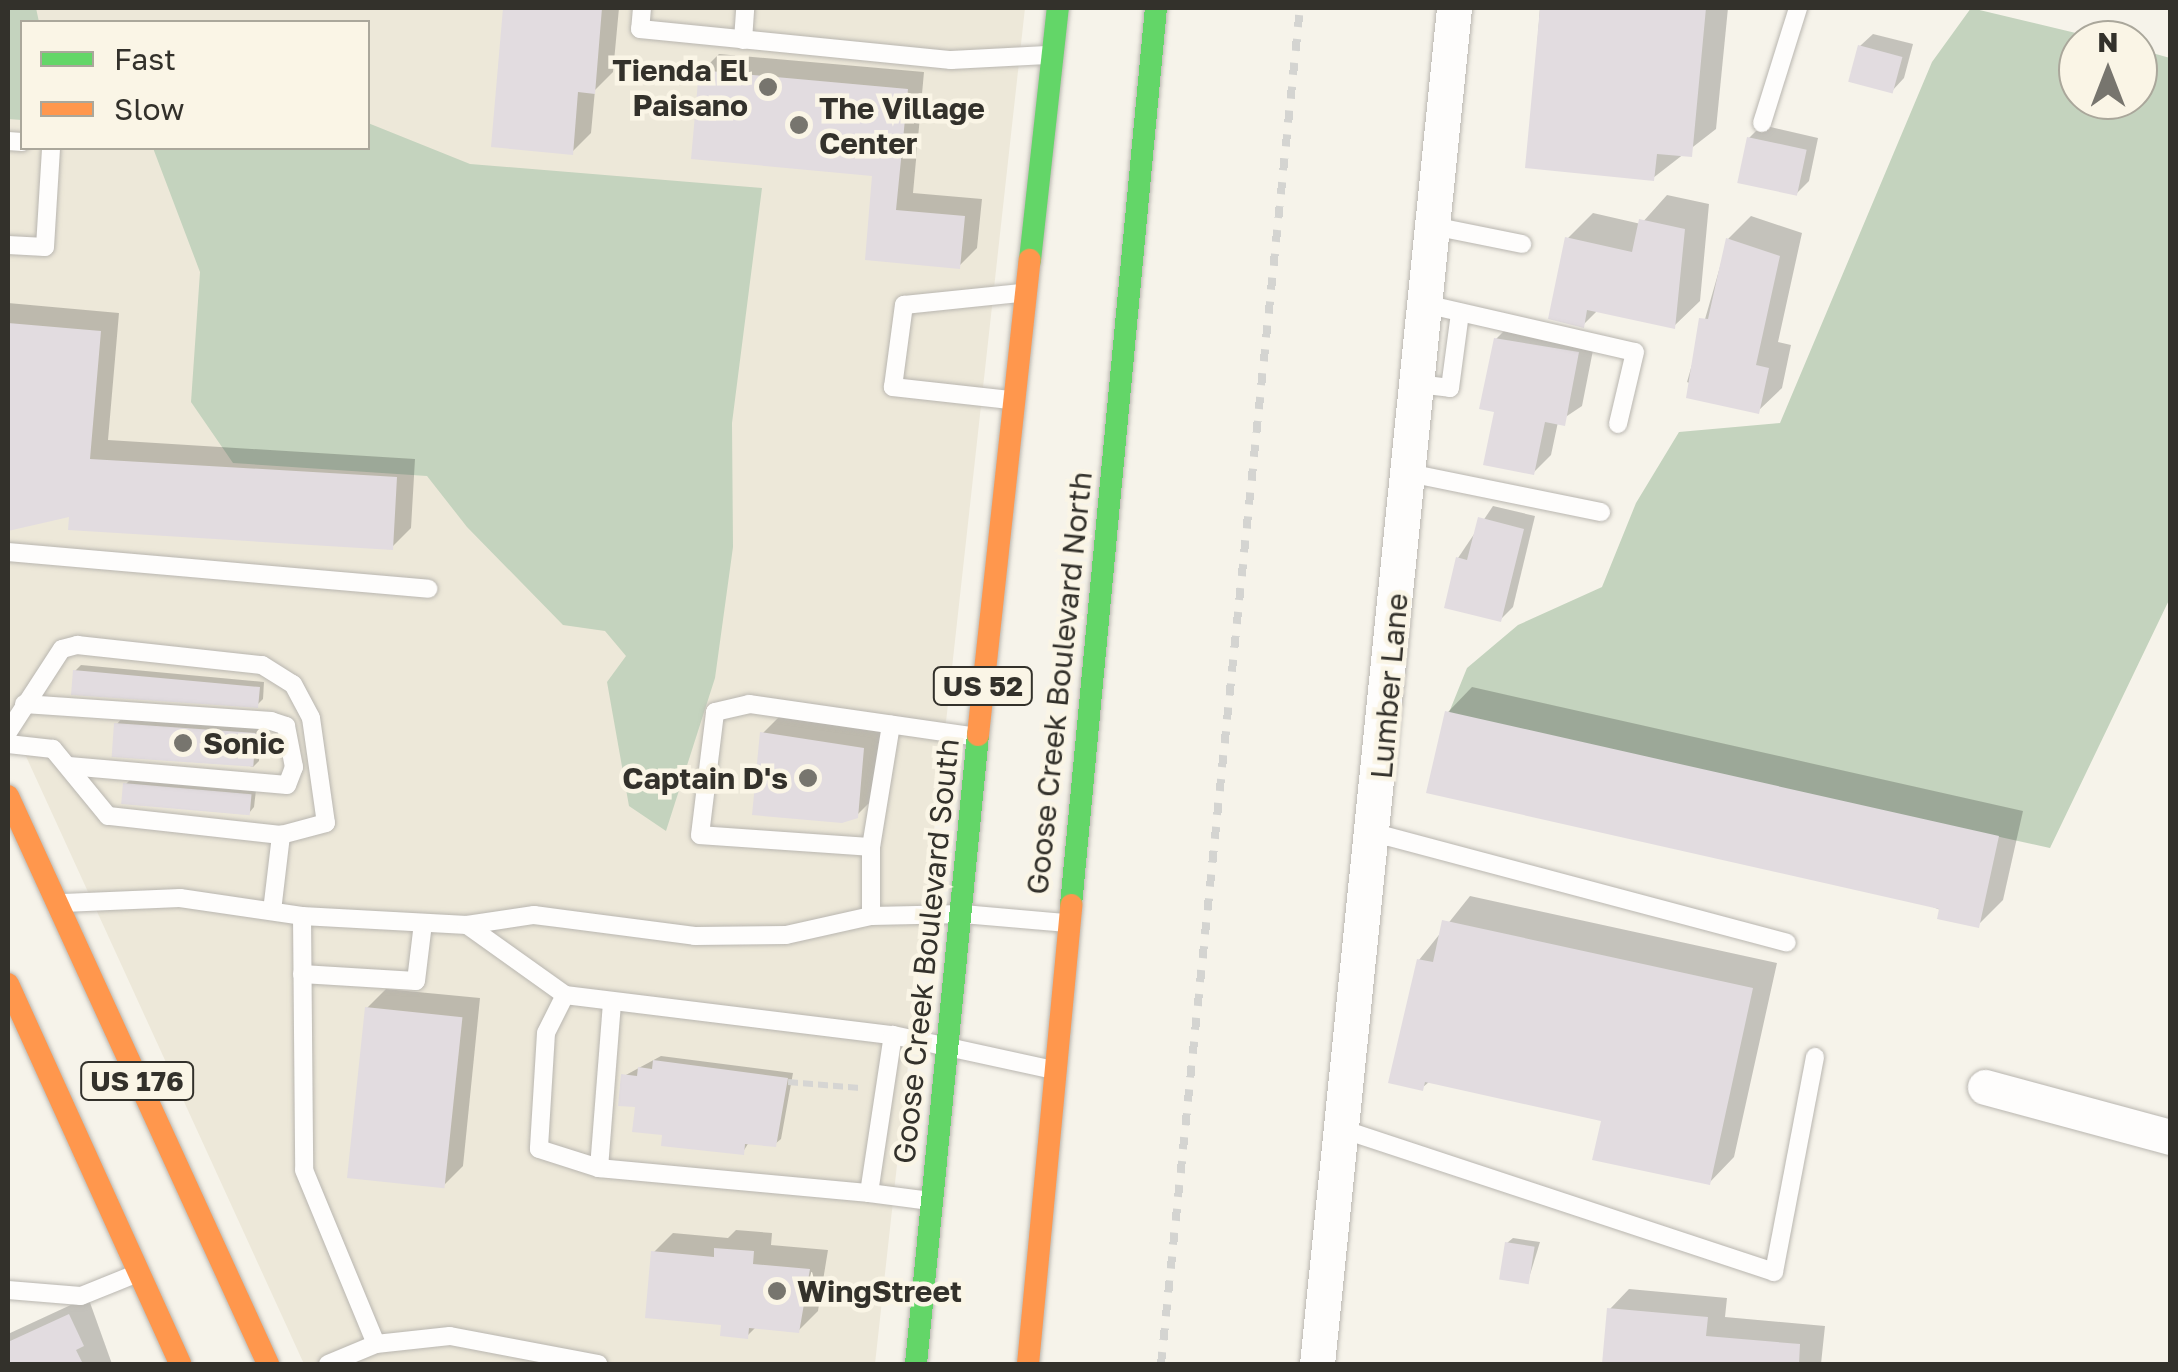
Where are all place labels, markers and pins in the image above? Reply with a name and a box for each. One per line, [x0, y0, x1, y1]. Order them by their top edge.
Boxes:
place label: Tienda El Paisano [612, 52, 748, 122]
marker: Tienda El Paisano [757, 76, 779, 98]
place label: The Village Center [819, 90, 985, 160]
marker: The Village Center [788, 114, 810, 136]
place label: Sonic [203, 725, 285, 761]
marker: Sonic [172, 732, 194, 754]
place label: Captain D's [622, 760, 788, 796]
marker: Captain D's [797, 767, 819, 789]
place label: WingStreet [797, 1273, 962, 1309]
marker: WingStreet [766, 1280, 788, 1302]

